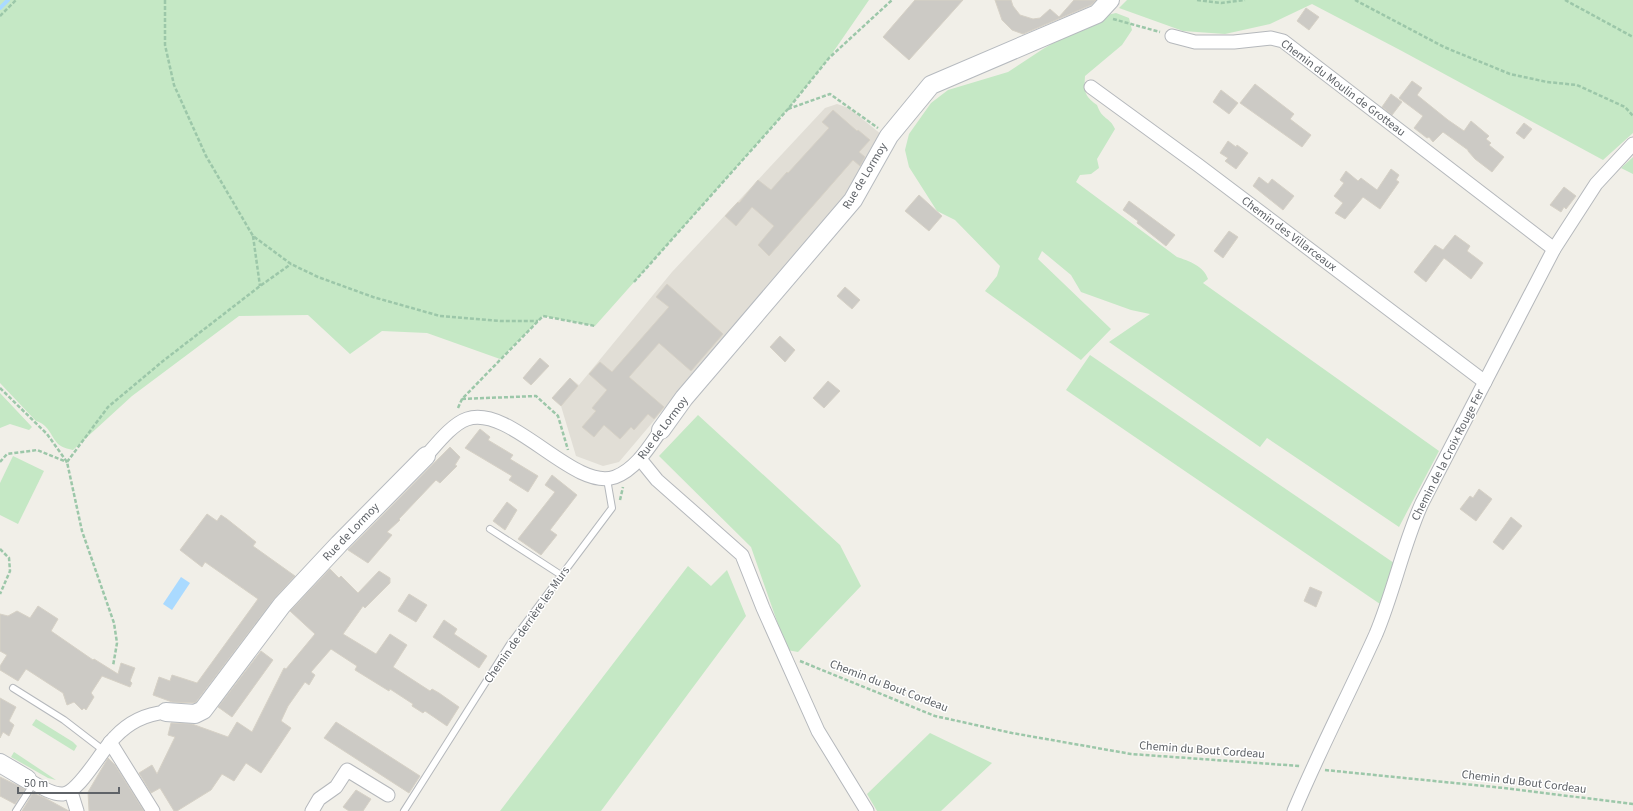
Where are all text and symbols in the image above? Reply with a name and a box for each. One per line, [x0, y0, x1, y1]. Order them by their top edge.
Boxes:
street label: Chemin du Moulin de Grotteau [1277, 35, 1409, 141]
street label: Rue de Lormoy [838, 139, 892, 213]
street label: Chemin des Villarceaux [1238, 192, 1341, 276]
street label: Chemin de la Croix Rouge Fer [1407, 386, 1489, 524]
street label: Rue de Lormoy [634, 393, 693, 463]
street label: Rue de Lormoy [319, 499, 383, 565]
street label: Chemin de derrière les Murs [480, 563, 574, 687]
street label: Chemin du Bout Cordeau [827, 656, 951, 716]
street label: Chemin du Bout Cordeau [1139, 737, 1265, 763]
street label: Chemin du Bout Cordeau [1461, 766, 1587, 798]
scale bar [18, 769, 119, 795]
text: 50 m [24, 775, 48, 792]

